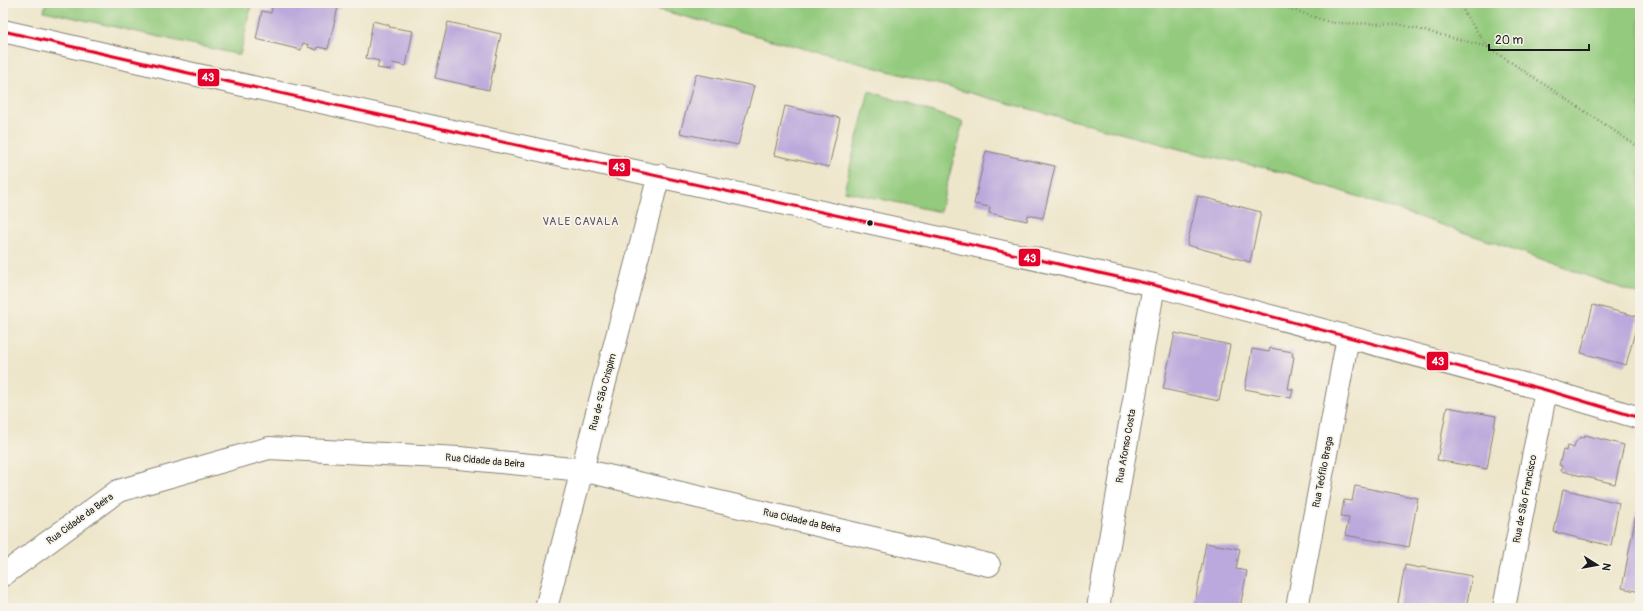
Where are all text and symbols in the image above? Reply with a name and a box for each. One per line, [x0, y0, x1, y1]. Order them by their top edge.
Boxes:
scale bar [1489, 26, 1589, 52]
text: 20 m [1495, 33, 1524, 48]
line badge: 43 [197, 68, 220, 87]
text: 43 [201, 71, 214, 84]
line badge: 43 [608, 158, 631, 177]
text: 43 [612, 161, 625, 174]
district label: VALE CAVALA [543, 215, 619, 228]
unlabelled marker [865, 218, 875, 228]
line badge: 43 [1018, 248, 1041, 267]
text: 43 [1023, 252, 1036, 265]
line badge: 43 [1426, 351, 1449, 371]
street label: Rua de São Crispim [587, 352, 619, 432]
text: 43 [1431, 355, 1444, 368]
street label: Rua Afonso Costa [1114, 408, 1138, 484]
street label: Rua Teófilo Braga [1310, 435, 1336, 509]
street label: Rua Cidade da Beira [445, 452, 525, 470]
street label: Rua de São Francisco [1511, 453, 1540, 544]
street label: Rua Cidade da Beira [44, 491, 116, 547]
street label: Rua Cidade da Beira [762, 506, 842, 536]
north arrow [1577, 545, 1617, 585]
text: N [1599, 562, 1613, 572]

